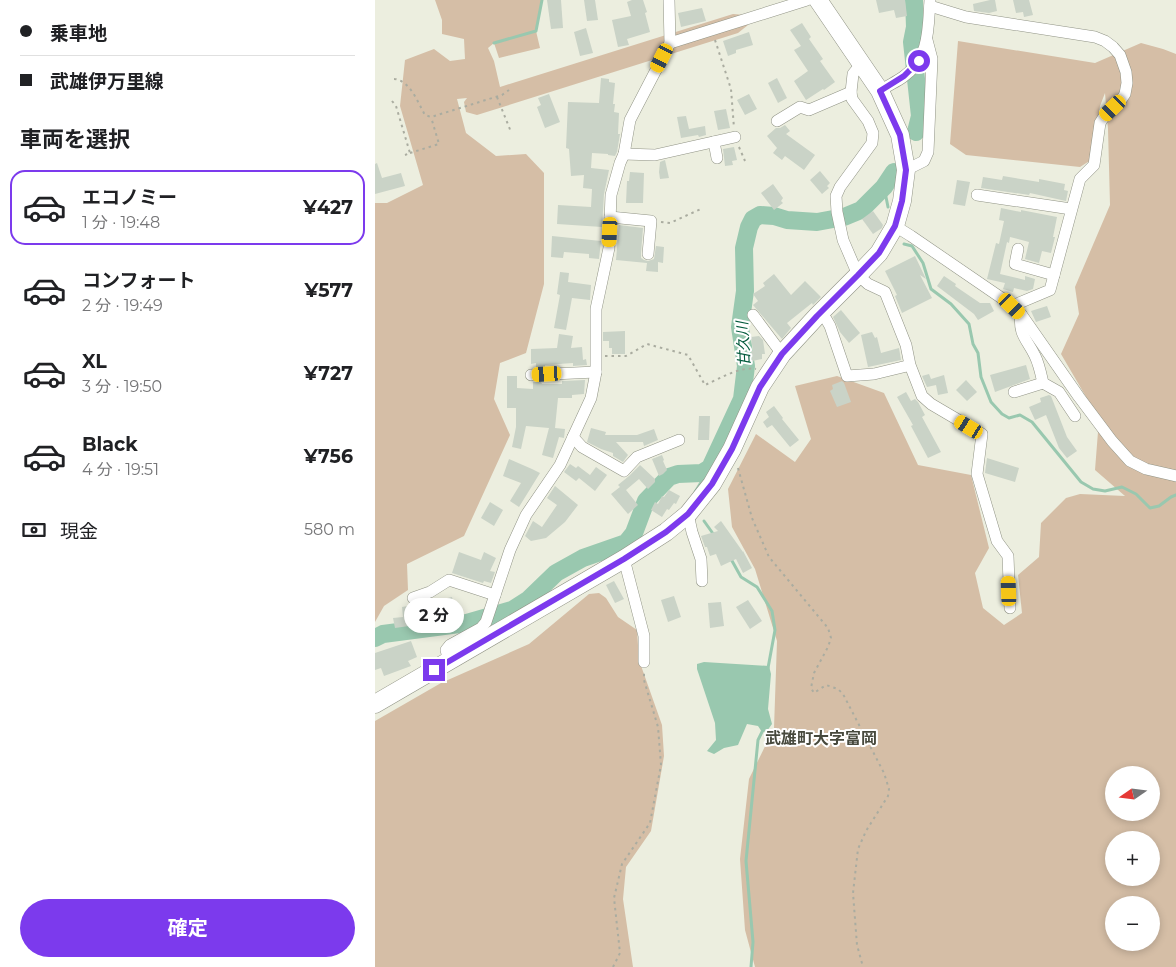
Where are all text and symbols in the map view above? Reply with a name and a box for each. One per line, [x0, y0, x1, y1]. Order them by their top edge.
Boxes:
text: 乗車地 [50, 22, 107, 45]
car [648, 41, 675, 75]
route start [908, 50, 930, 72]
text: 武雄伊万里線 [50, 70, 164, 93]
car [1097, 92, 1129, 124]
text: 車両を選択 [20, 126, 130, 153]
icon: car [22, 185, 67, 230]
text: エコノミー [82, 186, 177, 209]
text: ¥427 [303, 196, 353, 219]
text: 1 分 · 19:48 [82, 213, 160, 232]
car [601, 217, 618, 247]
icon: car [22, 268, 67, 313]
text: コンフォート [82, 269, 195, 292]
text: ¥577 [304, 279, 353, 302]
car [995, 290, 1028, 322]
text: 2 分 · 19:49 [82, 296, 163, 315]
water label: 甘久川 [732, 319, 754, 367]
text: XL [82, 350, 107, 373]
icon: car [22, 351, 67, 396]
text: ¥727 [304, 362, 353, 385]
car [531, 366, 562, 382]
text: 3 分 · 19:50 [82, 377, 162, 396]
car [952, 413, 985, 441]
text: Black [82, 433, 138, 456]
icon: car [22, 434, 67, 479]
text: ¥756 [304, 445, 353, 468]
text: 4 分 · 19:51 [82, 460, 159, 479]
icon: cash [20, 516, 48, 544]
text: 現金 [60, 520, 98, 543]
text: 580 m [304, 520, 355, 539]
car [1000, 576, 1017, 606]
callout: 2 分 [404, 598, 464, 632]
text: 2 分 [419, 606, 449, 625]
route end [423, 659, 445, 681]
district label: 武雄町大字富岡 [765, 729, 877, 748]
north arrow [1105, 766, 1160, 821]
map controls [1105, 766, 1160, 951]
button: + [1105, 831, 1160, 886]
button: − [1105, 896, 1160, 951]
button: 確定 [20, 899, 355, 957]

